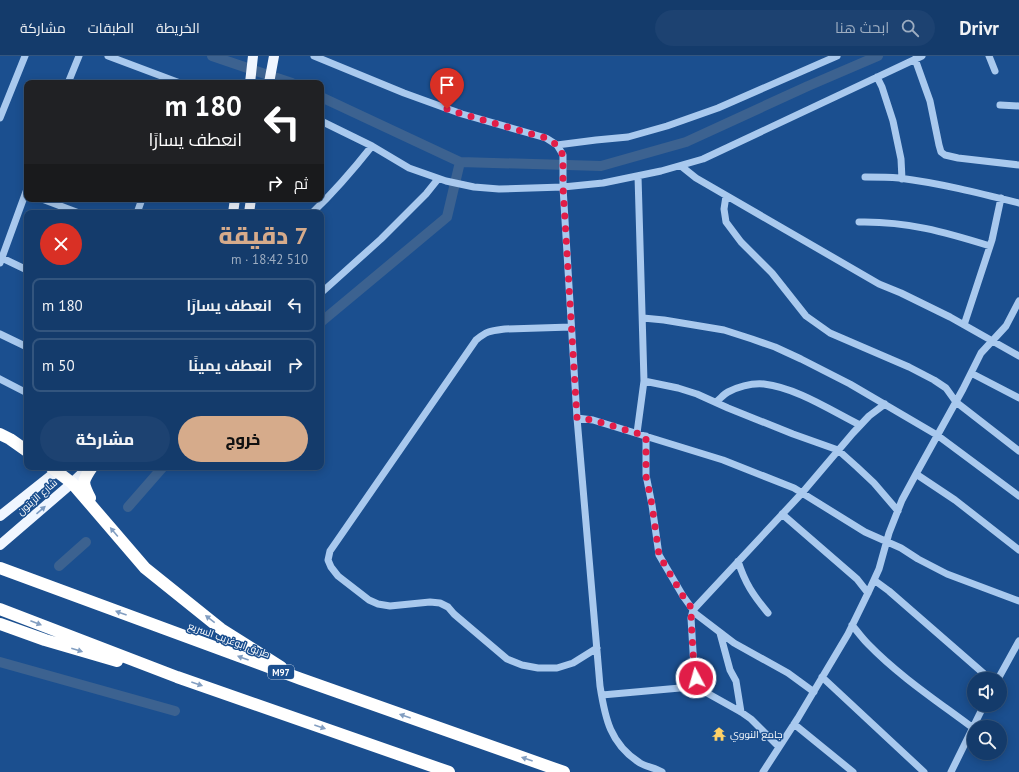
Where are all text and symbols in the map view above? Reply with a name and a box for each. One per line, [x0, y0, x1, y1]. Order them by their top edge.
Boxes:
search box [655, 10, 935, 46]
text: Drivr [959, 16, 999, 40]
icon: search [899, 17, 921, 39]
text: ابحث هنا [835, 18, 889, 37]
text: مشاركة [20, 19, 66, 37]
text: الطبقات [88, 19, 134, 37]
text: الخريطة [156, 19, 200, 37]
pin [430, 68, 464, 109]
icon: arrive [436, 74, 458, 96]
text: 180 m [165, 87, 242, 124]
icon: left [256, 96, 308, 148]
text: انعطف يسارًا [148, 128, 242, 151]
icon: right [264, 172, 286, 194]
text: ثم [294, 174, 308, 193]
text: 7 دقيقة [219, 220, 308, 251]
button: close [40, 223, 82, 265]
text: 510 m · 18:42 [231, 251, 308, 268]
icon: left [284, 294, 306, 316]
text: 180 m [42, 296, 83, 315]
text: انعطف يسارًا [186, 296, 272, 315]
icon: right [284, 354, 306, 376]
text: 50 m [42, 356, 75, 375]
text: انعطف يمينًا [188, 356, 272, 375]
button: مشاركة [40, 416, 170, 462]
button: خروج [178, 416, 308, 462]
street label: شارع الزيتون [14, 476, 60, 518]
one-way arrow [35, 506, 46, 515]
one-way arrow [110, 527, 119, 537]
one-way arrow [114, 609, 126, 615]
one-way arrow [204, 615, 215, 624]
street label: طريق ابوغريب السريع [186, 619, 272, 661]
one-way arrow [31, 620, 43, 626]
one-way arrow [71, 647, 83, 653]
one-way arrow [236, 654, 248, 660]
position arrow [675, 657, 717, 699]
road number: M97 [268, 665, 294, 679]
map controls [967, 672, 1007, 760]
button: sound [967, 672, 1007, 712]
one-way arrow [191, 681, 203, 687]
one-way arrow [398, 713, 410, 719]
button: search [967, 720, 1007, 760]
one-way arrow [314, 724, 326, 730]
temple icon: جامع النووي [711, 726, 727, 742]
place label: جامع النووي [730, 728, 782, 742]
one-way arrow [521, 756, 533, 762]

